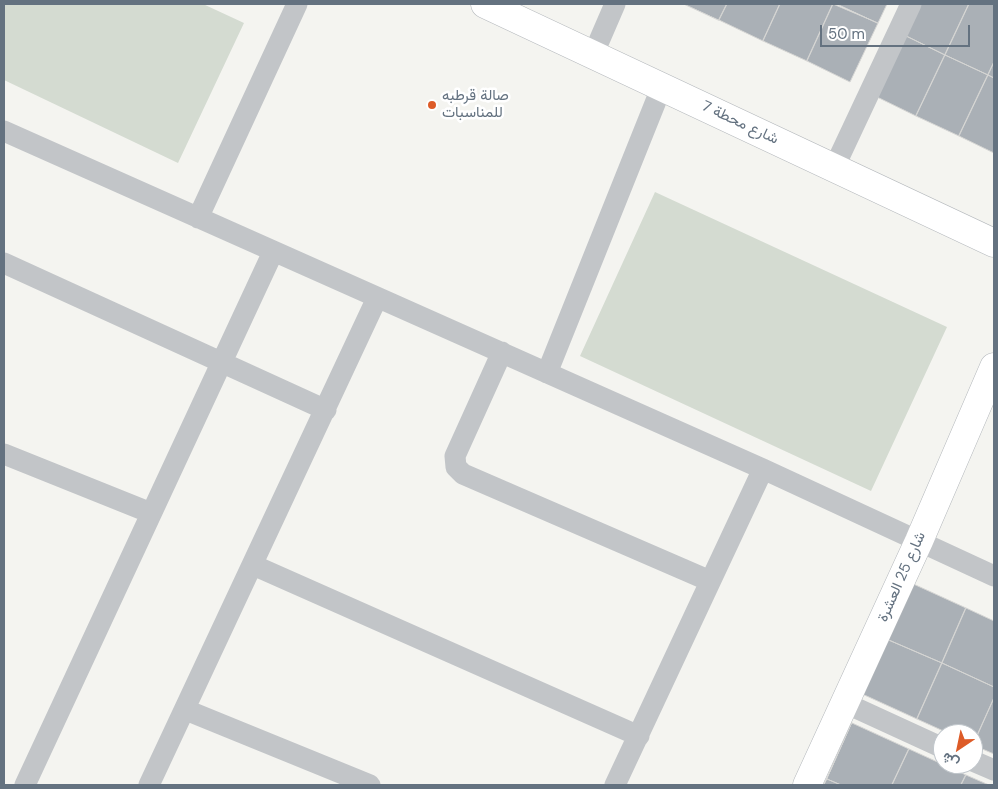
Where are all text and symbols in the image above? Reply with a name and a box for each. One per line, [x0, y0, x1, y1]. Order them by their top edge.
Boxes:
scale bar [823, 15, 973, 47]
text: 50 m [828, 24, 865, 44]
place label: صالة قرطبه للمناسبات [442, 87, 509, 122]
street label: شارع محطة 7 [699, 97, 781, 149]
marker: صالة قرطبه للمناسبات [426, 99, 438, 111]
street label: شارع 25 العشرة [874, 529, 930, 625]
north arrow [933, 724, 983, 774]
text: ش [938, 748, 962, 773]

